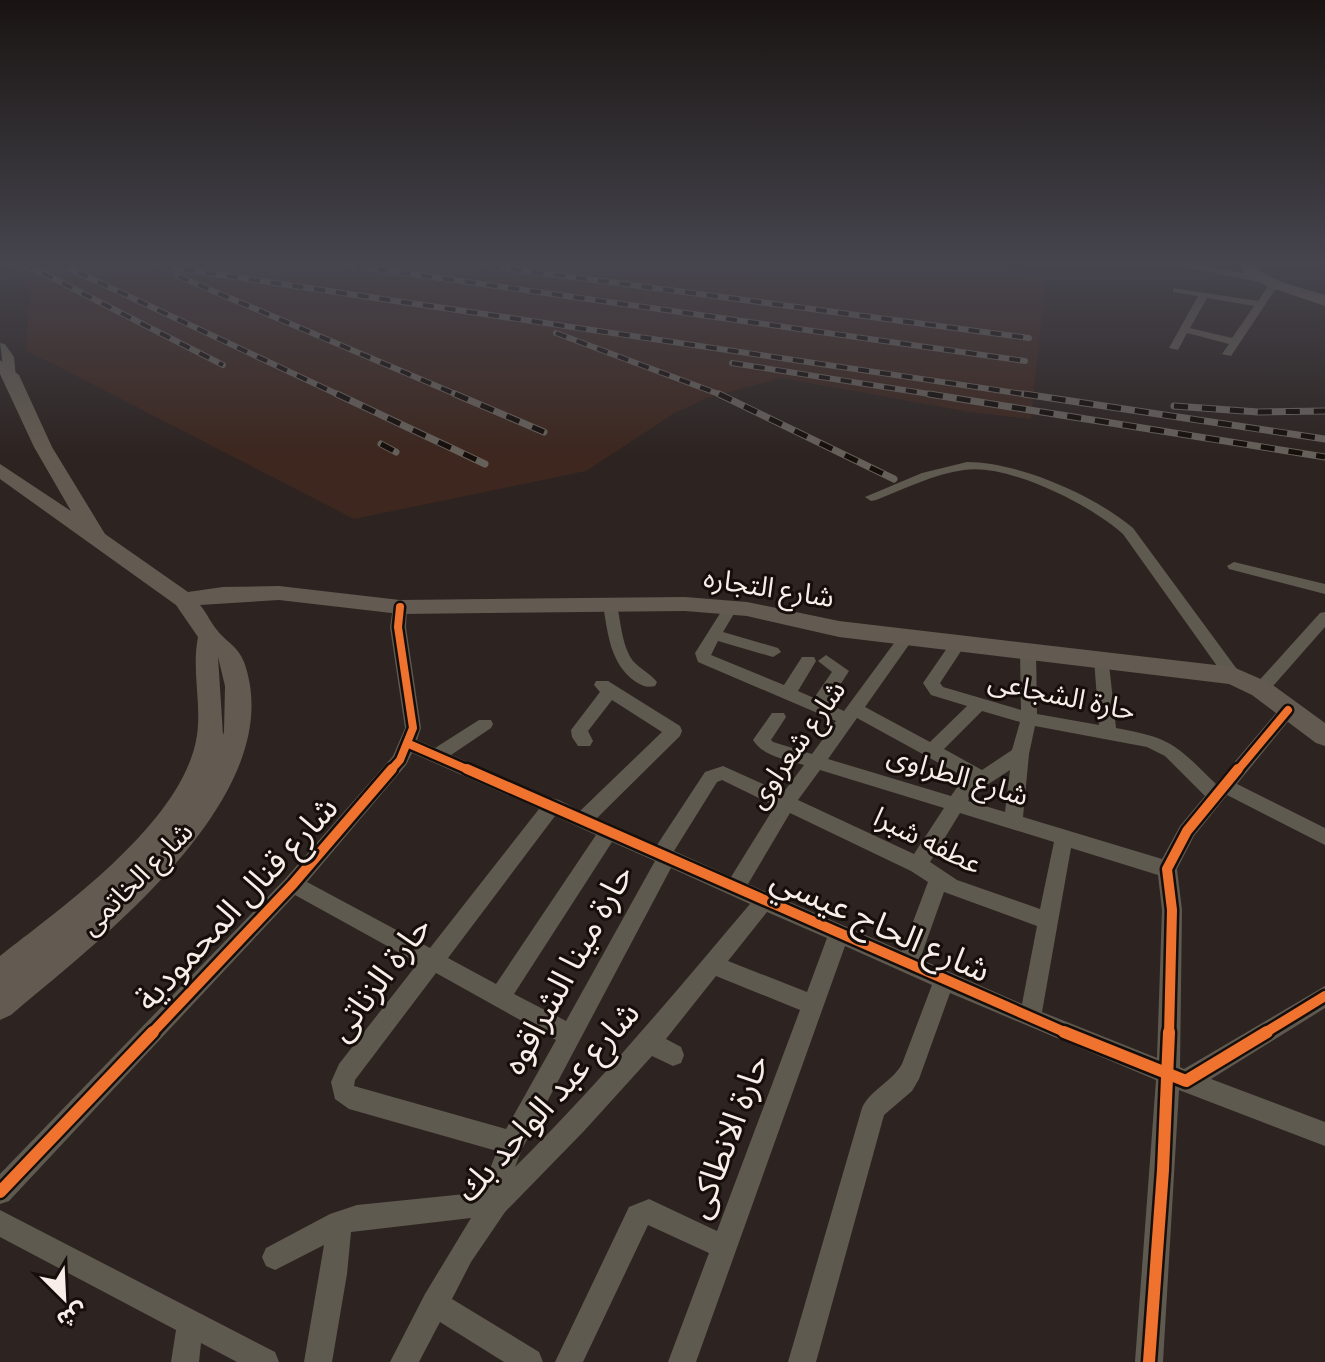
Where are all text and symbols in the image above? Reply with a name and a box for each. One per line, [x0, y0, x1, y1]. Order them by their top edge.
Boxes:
street label: شارع التجاره [701, 559, 837, 618]
street label: حارة الشجاعى [985, 662, 1139, 727]
street label: شارع شعراوى [739, 673, 856, 817]
street label: شارع الطراوى [882, 737, 1033, 816]
street label: شارع قنال المحمودية [125, 786, 349, 1022]
street label: عطفه شبرا [868, 798, 988, 881]
street label: شارع الخاتمى [72, 814, 202, 944]
street label: حارة مينا الشراقوه [491, 856, 641, 1081]
street label: شارع الحاج عيسي [763, 856, 997, 996]
street label: حارة الزناتى [317, 906, 439, 1048]
street label: شارع عبد الواحد بك [445, 991, 651, 1213]
street label: حارة الانطاكى [676, 1048, 777, 1224]
north arrow [24, 1258, 104, 1338]
text: ش [53, 1298, 92, 1335]

